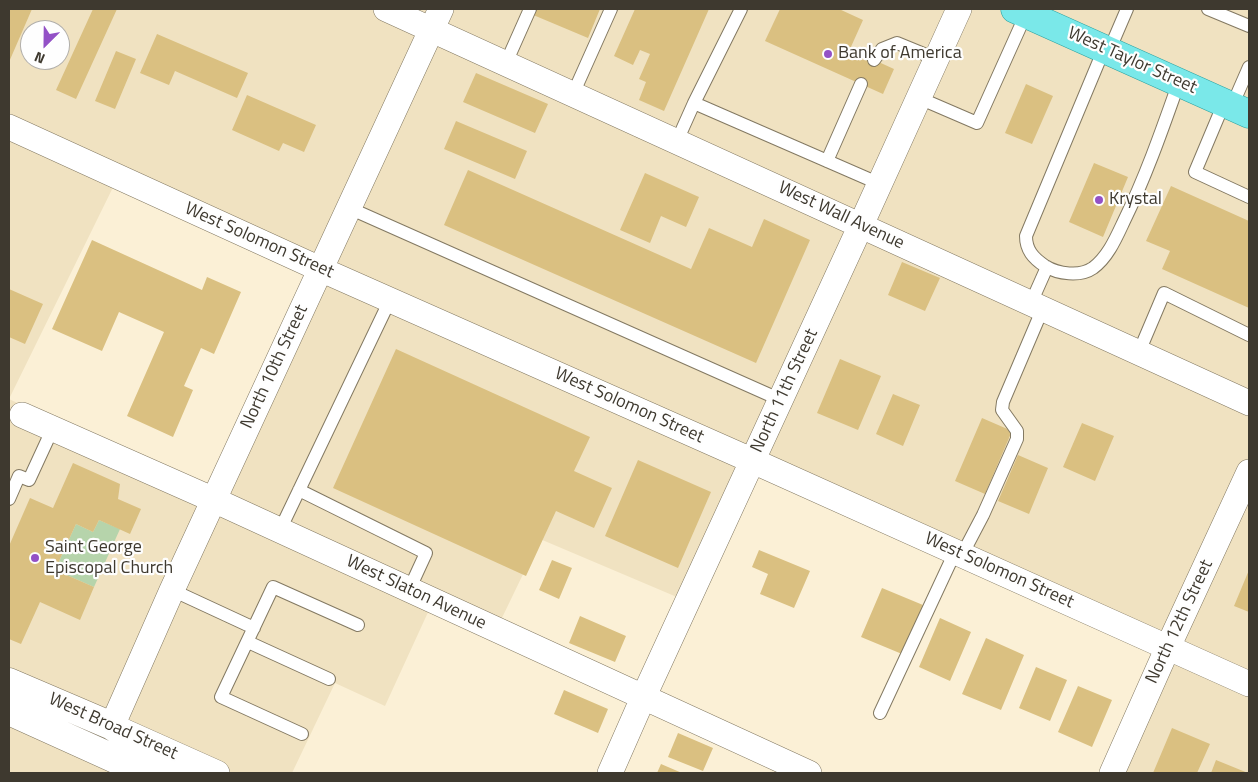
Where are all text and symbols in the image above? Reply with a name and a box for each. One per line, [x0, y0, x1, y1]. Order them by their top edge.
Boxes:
north arrow [20, 20, 70, 70]
street label: West Taylor Street [1064, 23, 1200, 99]
place label: Bank of America [838, 43, 962, 65]
text: N [31, 47, 48, 70]
marker: Bank of America [822, 48, 834, 60]
street label: West Wall Avenue [775, 177, 907, 255]
place label: Krystal [1109, 189, 1162, 211]
marker: Krystal [1093, 194, 1105, 206]
street label: West Solomon Street [181, 198, 337, 284]
street label: North 10th Street [237, 302, 313, 432]
street label: North 11th Street [747, 326, 823, 456]
street label: West Solomon Street [551, 363, 707, 449]
street label: West Solomon Street [921, 528, 1077, 614]
place label: Saint George Episcopal Church [45, 537, 173, 580]
street label: West Slaton Avenue [343, 551, 489, 635]
marker: Saint George Episcopal Church [29, 552, 41, 564]
street label: North 12th Street [1142, 557, 1218, 687]
street label: West Broad Street [45, 689, 181, 765]

